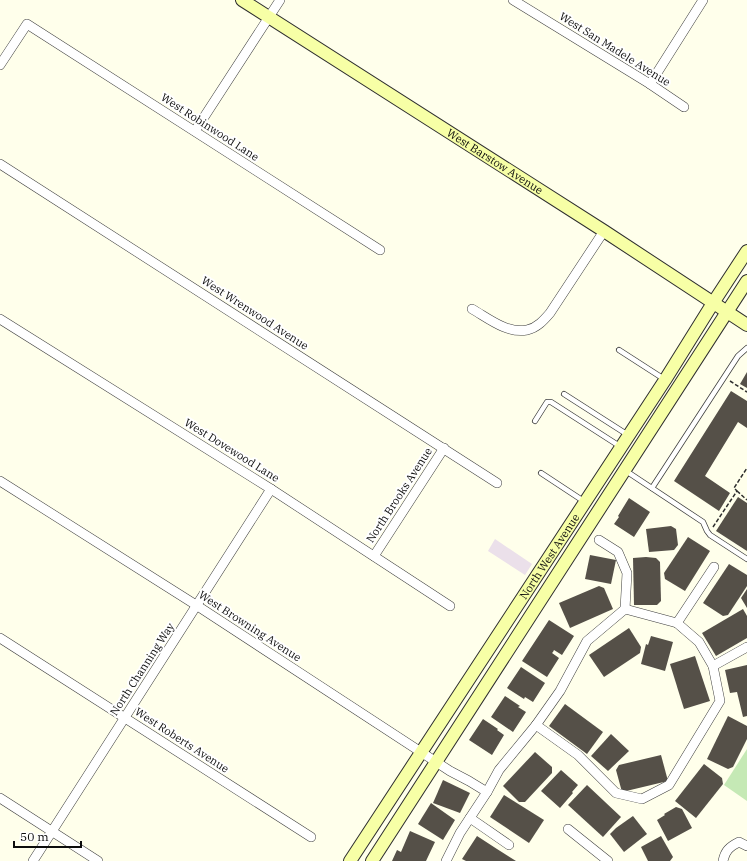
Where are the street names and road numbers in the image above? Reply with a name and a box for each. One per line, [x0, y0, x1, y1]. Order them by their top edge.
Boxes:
street label: West San Madele Avenue [557, 9, 673, 89]
street label: West Robinwood Lane [158, 90, 262, 164]
street label: West Barstow Avenue [444, 126, 546, 197]
street label: West Wrenwood Avenue [199, 273, 311, 353]
street label: West Dovewood Lane [182, 415, 282, 485]
street label: North Brooks Avenue [363, 445, 435, 545]
street label: North West Avenue [516, 511, 583, 602]
street label: West Browning Avenue [196, 588, 304, 664]
street label: North Channing Way [107, 620, 177, 718]
street label: West Roberts Avenue [132, 704, 232, 776]

